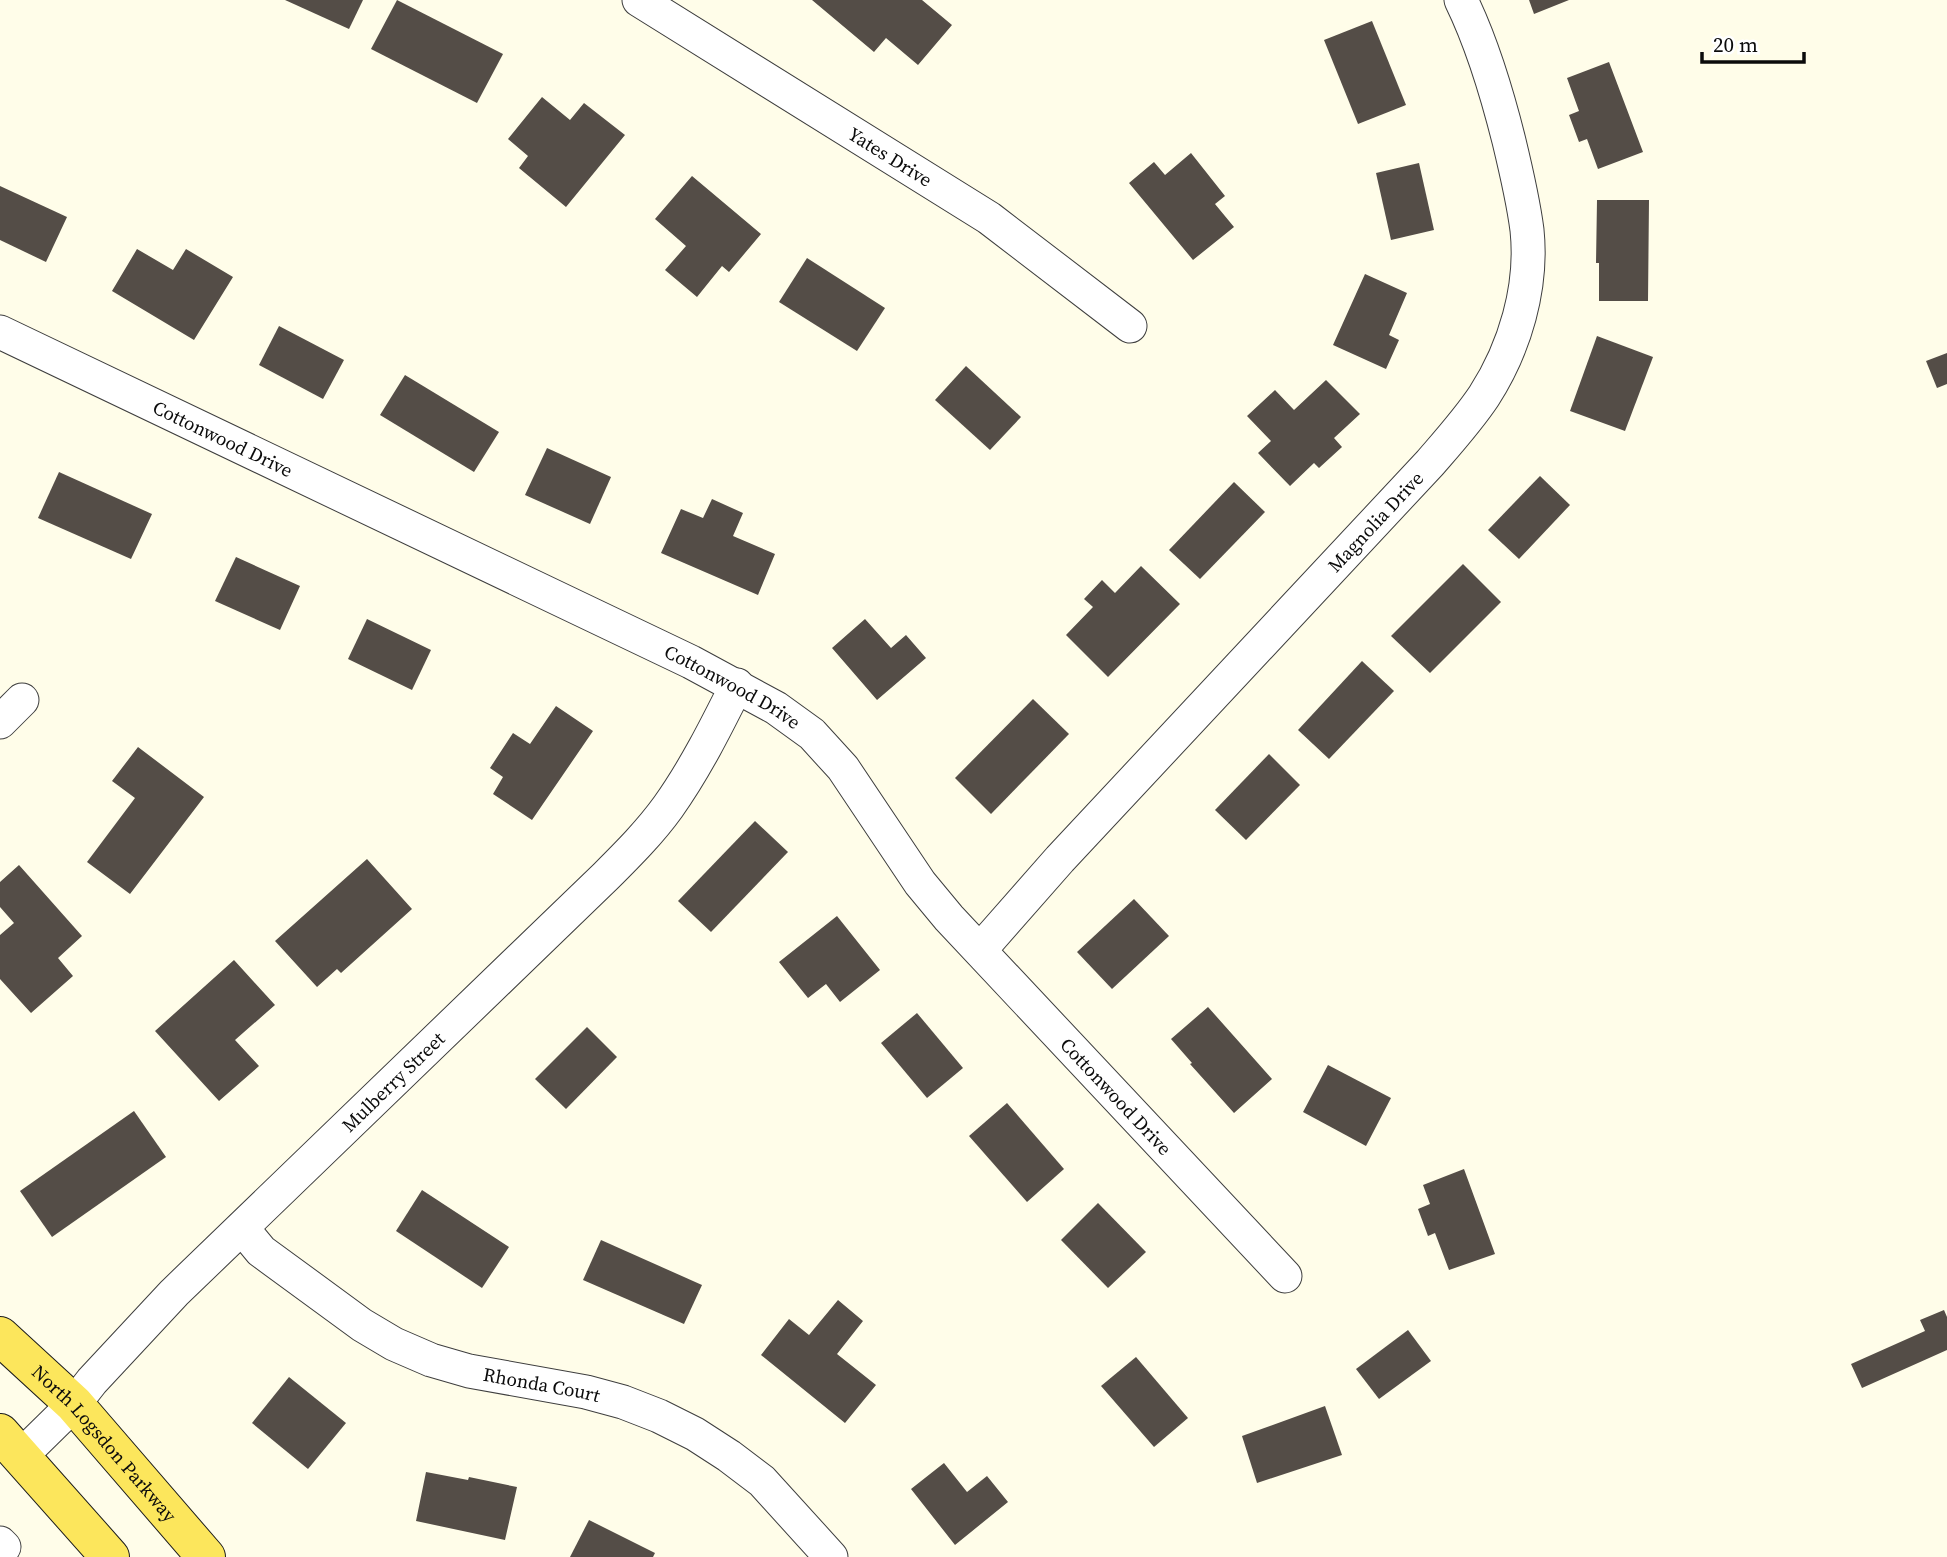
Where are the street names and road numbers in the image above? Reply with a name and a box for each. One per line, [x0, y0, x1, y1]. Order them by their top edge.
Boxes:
street label: Yates Drive [843, 120, 937, 193]
street label: Cottonwood Drive [149, 394, 297, 483]
street label: Magnolia Drive [1322, 465, 1429, 578]
street label: Cottonwood Drive [660, 638, 806, 735]
street label: Mulberry Street [336, 1025, 451, 1138]
street label: Cottonwood Drive [1055, 1032, 1178, 1161]
street label: North Logsdon Parkway [27, 1359, 183, 1527]
street label: Rhonda Court [481, 1361, 604, 1408]

